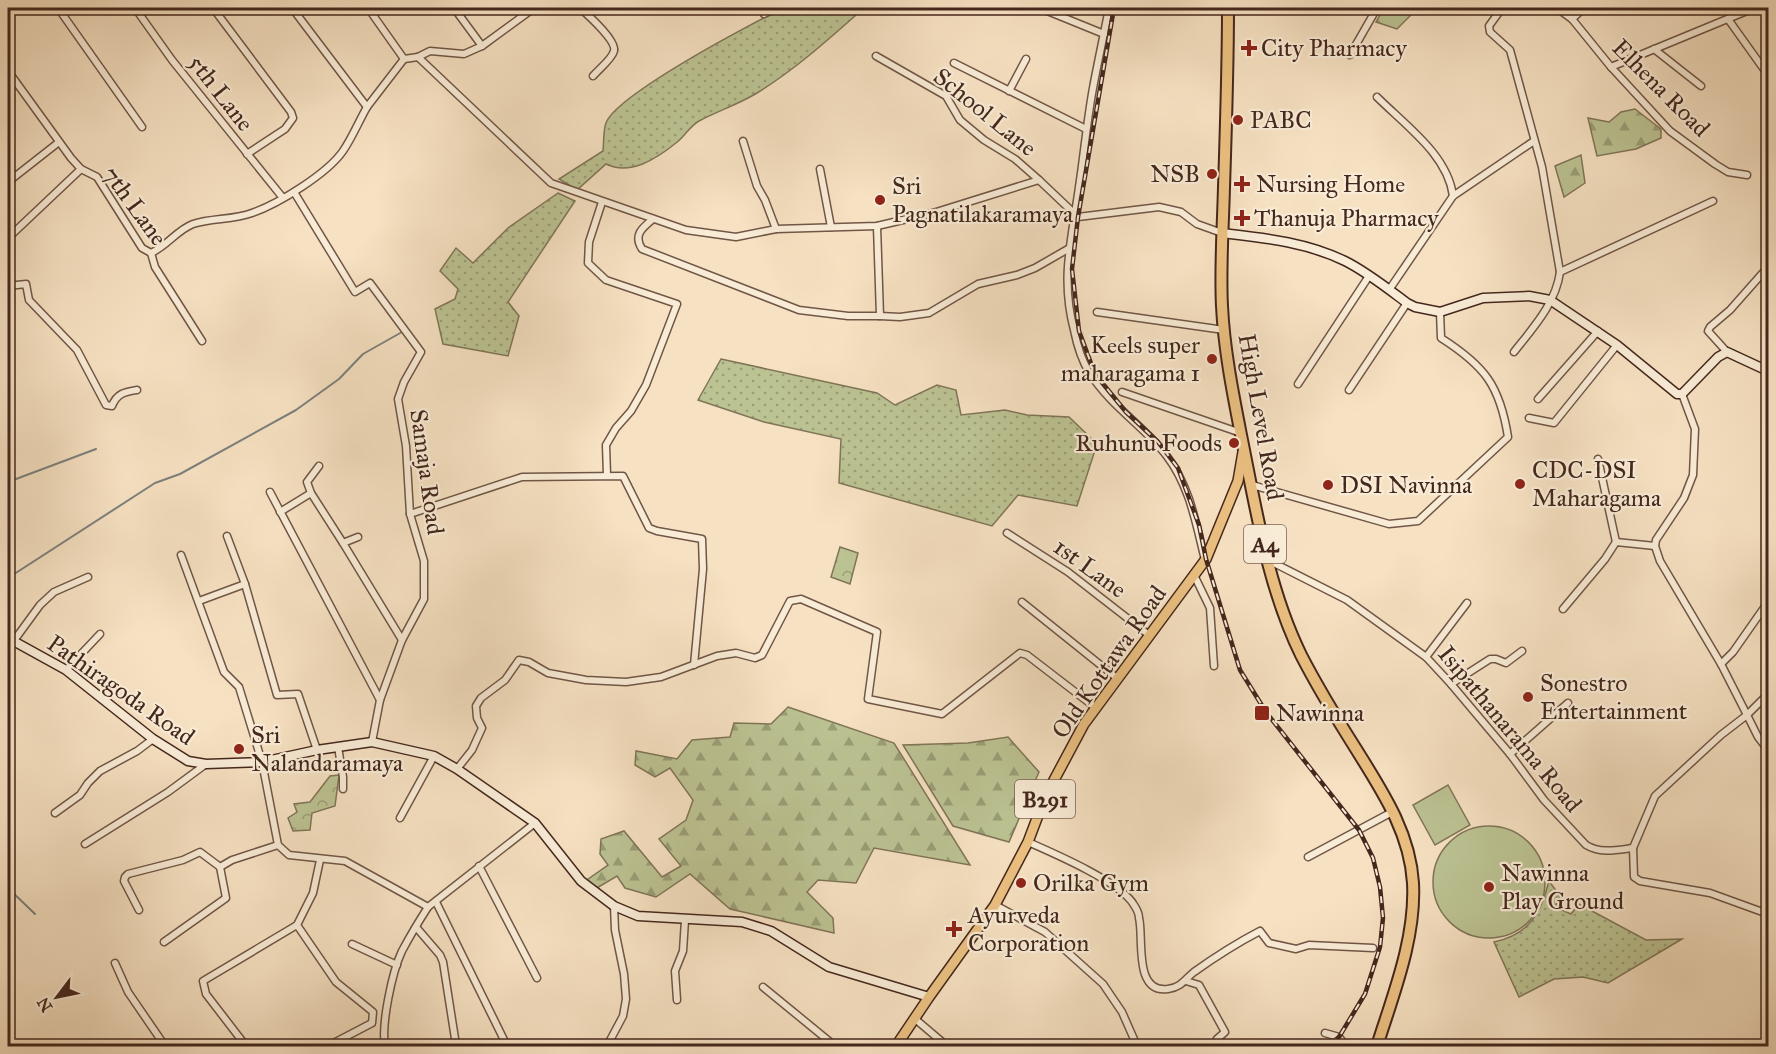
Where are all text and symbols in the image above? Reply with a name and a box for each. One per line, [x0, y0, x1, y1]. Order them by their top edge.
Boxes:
place label: City Pharmacy [1261, 33, 1407, 63]
street label: Elhena Road [1606, 33, 1716, 143]
marker: City Pharmacy [1242, 41, 1256, 55]
street label: 5th Lane [182, 49, 260, 137]
street label: School Lane [927, 61, 1043, 163]
place label: PABC [1250, 105, 1312, 135]
marker: PABC [1231, 113, 1245, 127]
place label: NSB [1150, 159, 1200, 189]
street label: 7th Lane [96, 161, 174, 251]
marker: NSB [1205, 167, 1219, 181]
place label: Nursing Home [1256, 169, 1405, 199]
place label: Sri Pagnatilakaramaya [892, 171, 1074, 229]
marker: Nursing Home [1233, 175, 1251, 193]
marker: Sri Pagnatilakaramaya [873, 193, 887, 207]
place label: Thanuja Pharmacy [1254, 203, 1439, 233]
marker: Thanuja Pharmacy [1235, 211, 1249, 225]
place label: Keels super maharagama 1 [1061, 330, 1200, 388]
street label: High Level Road [1232, 331, 1290, 503]
marker: Keels super maharagama 1 [1205, 352, 1219, 366]
street label: Samaja Road [403, 407, 451, 537]
place label: Ruhunu Foods [1075, 428, 1222, 458]
marker: Ruhunu Foods [1227, 436, 1241, 450]
place label: CDC-DSI Maharagama [1532, 455, 1662, 513]
place label: DSI Navinna [1340, 470, 1473, 500]
marker: CDC-DSI Maharagama [1513, 477, 1527, 491]
marker: DSI Navinna [1321, 478, 1335, 492]
road number: A4 [1244, 525, 1286, 563]
street label: 1st Lane [1048, 532, 1132, 604]
street label: Old Kottawa Road [1045, 580, 1173, 744]
street label: Pathiragoda Road [42, 628, 200, 752]
street label: Isipathanarama Road [1432, 640, 1588, 818]
place label: Sonestro Entertainment [1540, 668, 1688, 726]
marker: Sonestro Entertainment [1521, 690, 1535, 704]
place label: Nawinna [1276, 698, 1365, 728]
marker: Nawinna [1253, 704, 1271, 722]
place label: Sri Nalandaramaya [251, 720, 404, 778]
marker: Sri Nalandaramaya [232, 742, 246, 756]
road number: B291 [1015, 780, 1075, 818]
place label: Nawinna Play Ground [1501, 858, 1624, 916]
place label: Orilka Gym [1033, 868, 1149, 898]
marker: Orilka Gym [1014, 876, 1028, 890]
marker: Nawinna Play Ground [1482, 880, 1496, 894]
place label: Ayurveda Corporation [967, 900, 1089, 958]
marker: Ayurveda Corporation [945, 920, 963, 938]
north arrow [27, 967, 87, 1027]
text: N [33, 994, 56, 1015]

